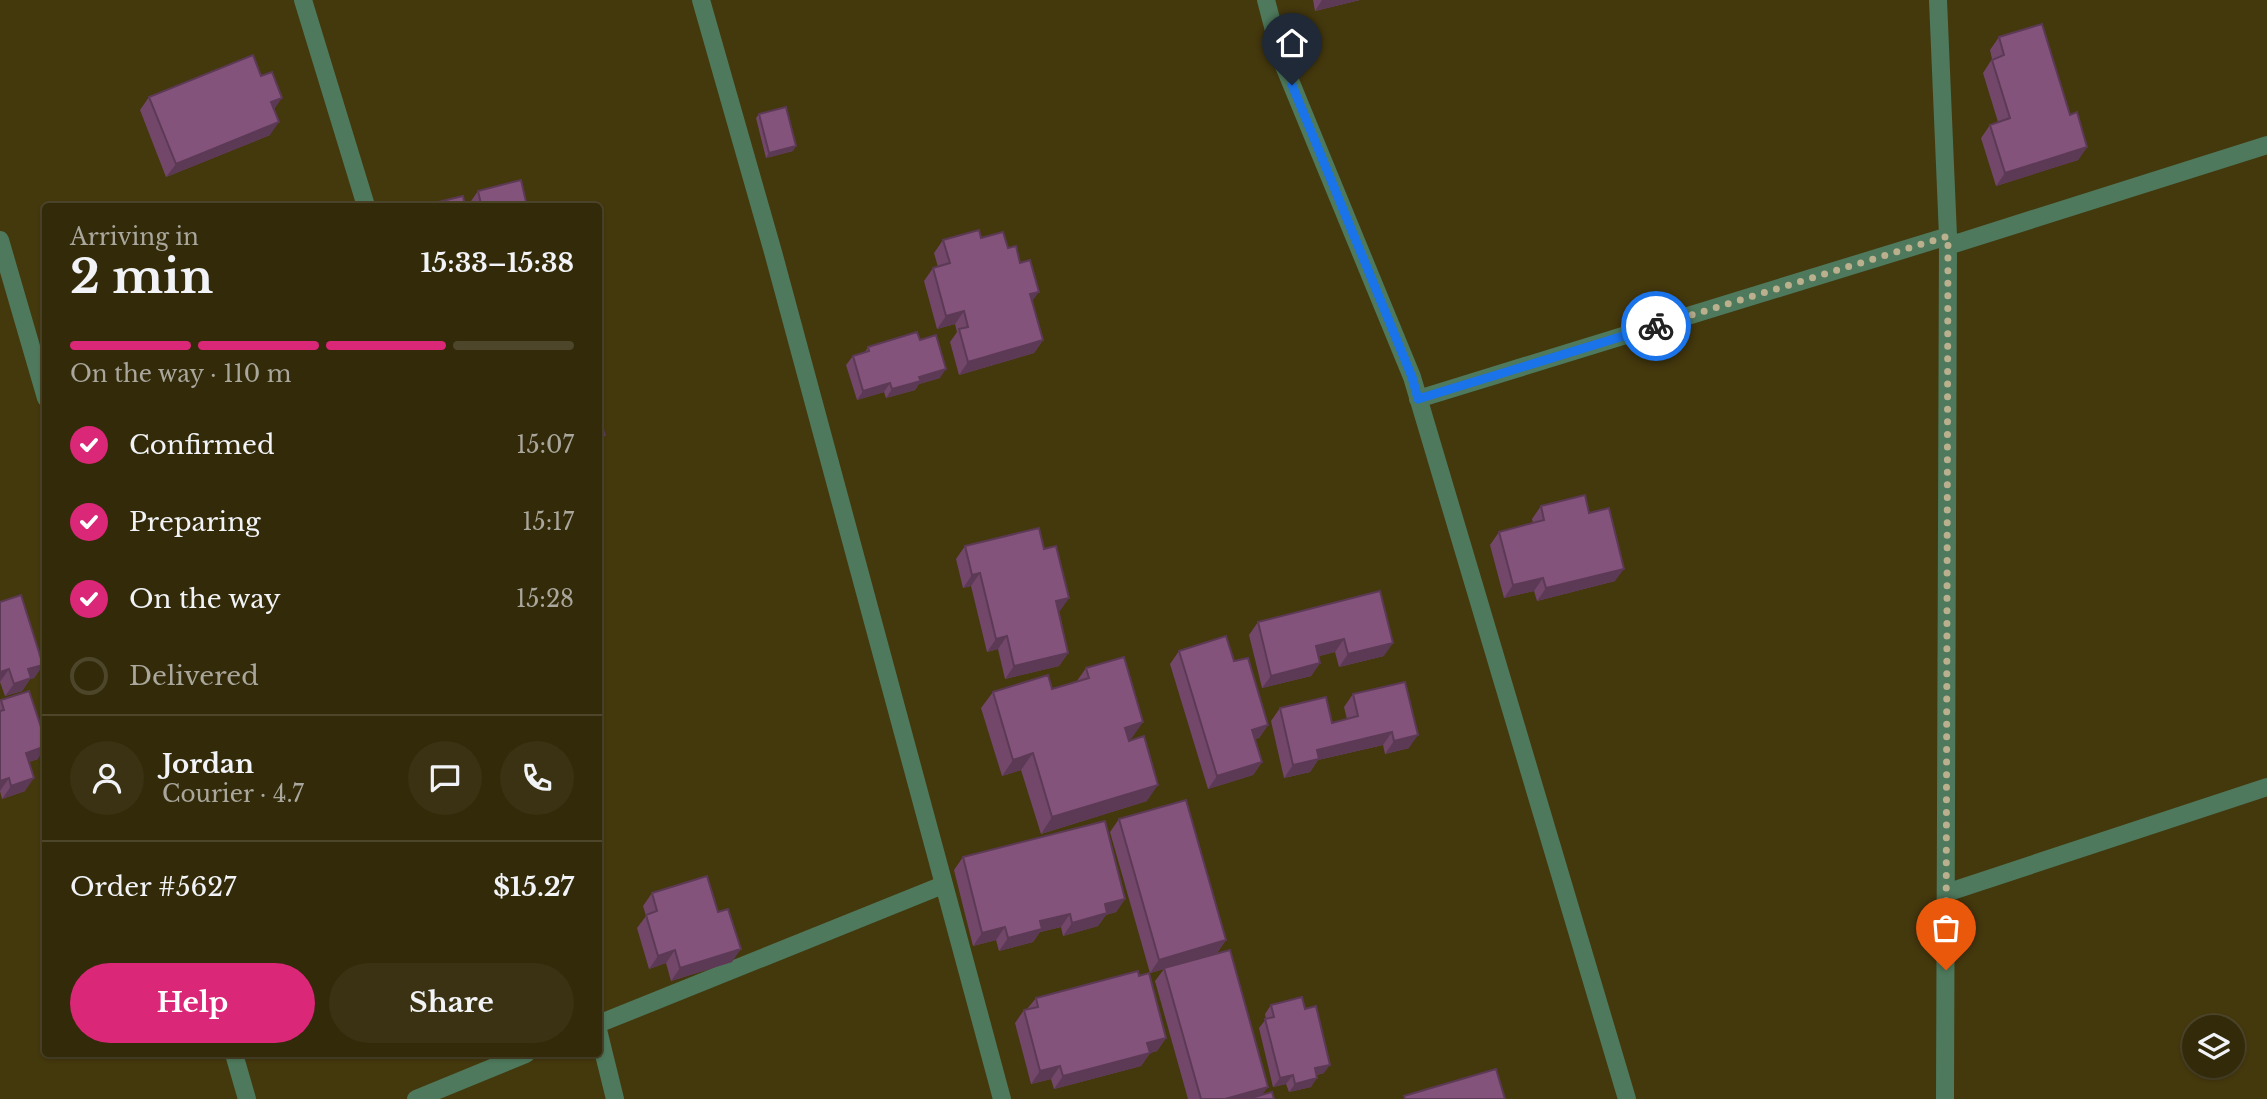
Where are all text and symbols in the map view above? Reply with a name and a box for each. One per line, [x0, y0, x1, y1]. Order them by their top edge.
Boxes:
pin [1262, 13, 1322, 85]
icon: home [1273, 24, 1311, 62]
text: Arriving in [70, 223, 199, 251]
text: 15:33–15:38 [420, 247, 574, 279]
text: 2 min [70, 248, 213, 305]
courier [1621, 291, 1691, 361]
icon: bike [1637, 307, 1675, 345]
text: On the way · 110 m [70, 360, 291, 388]
icon: check [70, 426, 108, 464]
text: Confirmed [129, 429, 274, 461]
text: 15:07 [516, 431, 574, 459]
icon: check [70, 503, 108, 541]
text: Preparing [129, 506, 261, 538]
text: 15:17 [522, 508, 574, 536]
icon: check [70, 580, 108, 618]
text: On the way [129, 583, 281, 615]
text: 15:28 [516, 585, 574, 613]
text: Delivered [129, 660, 259, 692]
button: person [70, 741, 144, 815]
button: chat [408, 741, 482, 815]
button: phone [500, 741, 574, 815]
text: Jordan [162, 748, 254, 780]
text: Courier · 4.7 [162, 780, 304, 808]
text: Order #5627 [70, 871, 236, 903]
text: $15.27 [493, 871, 574, 903]
pin [1916, 898, 1976, 970]
icon: bag [1927, 909, 1965, 947]
button: Help [70, 963, 315, 1043]
button: Share [329, 963, 574, 1043]
map controls [2182, 1015, 2245, 1078]
button: layers [2182, 1015, 2245, 1078]

